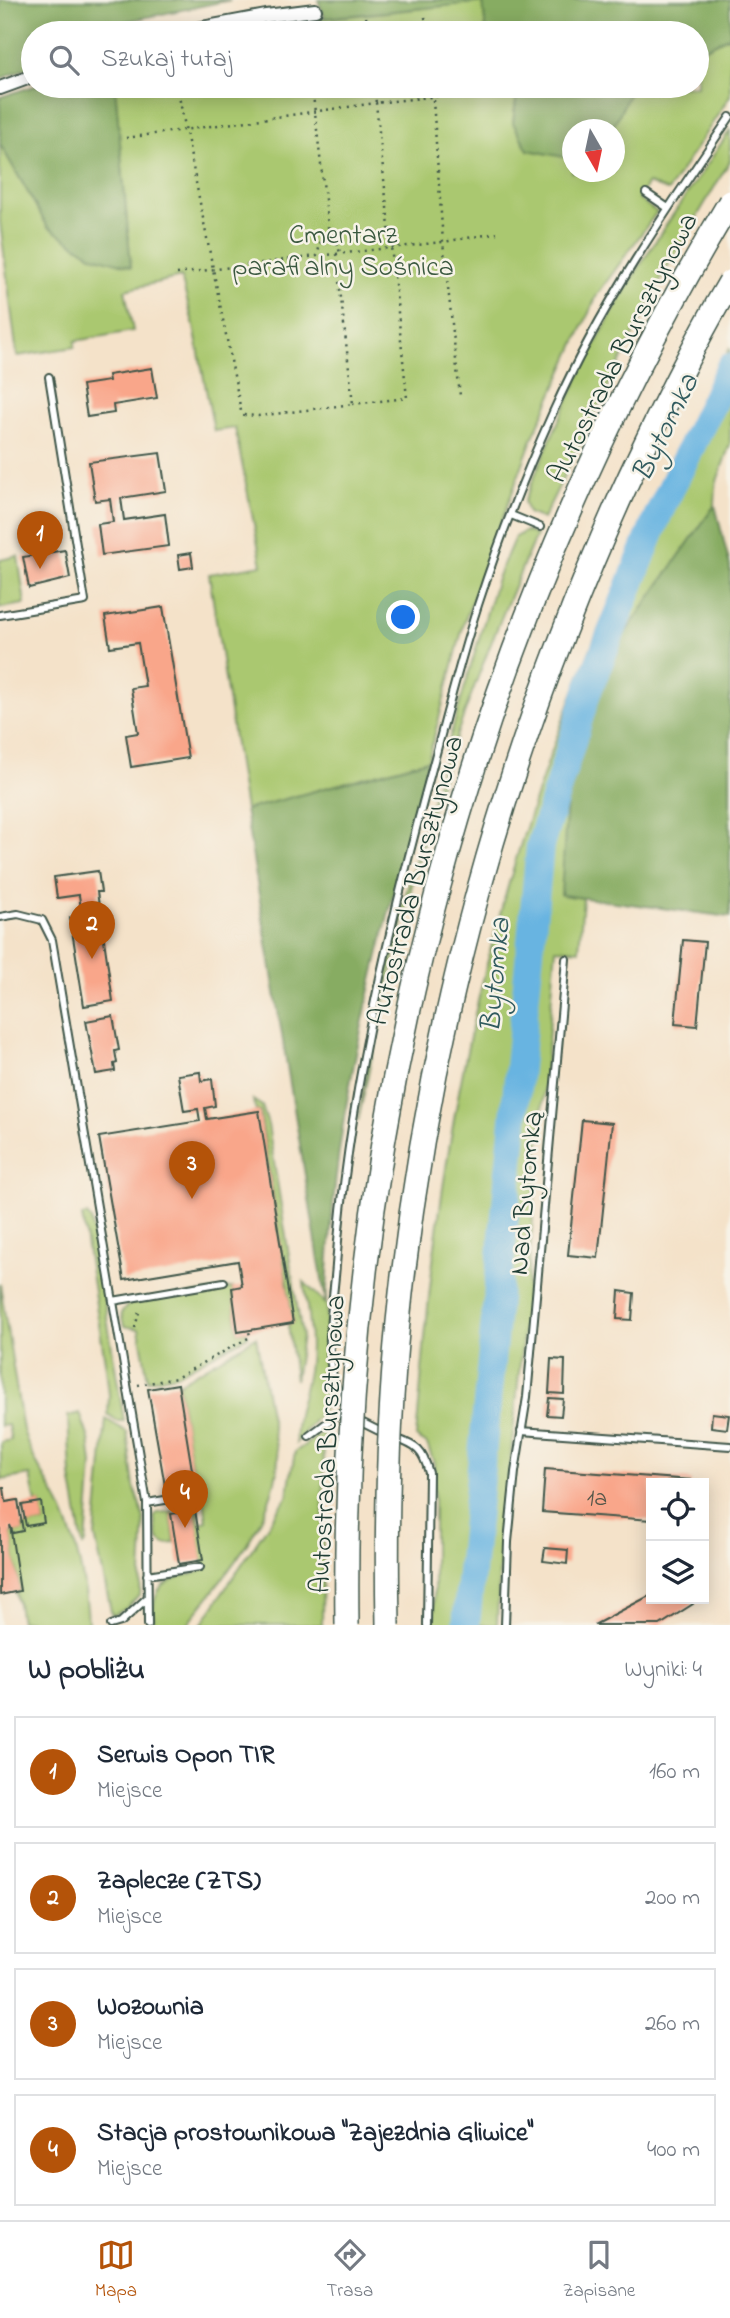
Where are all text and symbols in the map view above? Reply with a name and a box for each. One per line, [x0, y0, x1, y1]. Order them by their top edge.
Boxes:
search box [21, 21, 709, 98]
icon: search [45, 41, 83, 79]
text: Szukaj tutaj [101, 41, 232, 79]
north arrow [562, 119, 625, 182]
street label: Autostrada Bursztynowa [538, 206, 710, 491]
park label: Cmentarz parafialny Sośnica [232, 216, 454, 289]
water label: Bytomka [622, 366, 712, 490]
pin: 1 [17, 511, 63, 569]
your location [386, 600, 420, 634]
street label: Autostrada Bursztynowa [359, 731, 476, 1030]
pin: 2 [69, 901, 115, 959]
water label: Bytomka [470, 915, 524, 1035]
street label: Nad Bytomką [500, 1110, 555, 1277]
pin: 3 [169, 1141, 215, 1199]
street label: Autostrada Bursztynowa [301, 1294, 358, 1594]
pin: 4 [162, 1470, 208, 1528]
map controls [646, 1478, 709, 1604]
button: locate [646, 1478, 709, 1541]
house number: 1a [587, 1482, 607, 1517]
button: layers [646, 1541, 709, 1604]
text: W pobliżu [28, 1649, 145, 1693]
text: Wyniki: 4 [625, 1654, 702, 1687]
text: Serwis Opon TIR [97, 1737, 274, 1775]
text: 1 [49, 1756, 57, 1789]
text: 160 m [649, 1756, 700, 1789]
text: Miejsce [97, 1775, 162, 1808]
text: Zaplecze (ZTS) [97, 1863, 261, 1901]
text: 2 [47, 1882, 59, 1915]
text: 200 m [645, 1882, 700, 1915]
text: Miejsce [97, 1901, 162, 1934]
text: Wozownia [97, 1989, 204, 2027]
text: 3 [48, 2008, 58, 2041]
text: 260 m [645, 2008, 700, 2041]
text: Miejsce [97, 2027, 162, 2060]
text: Stacja prostownikowa "Zajezdnia Gliwice" [97, 2115, 534, 2153]
text: 4 [48, 2134, 58, 2167]
text: 400 m [647, 2134, 700, 2167]
text: Miejsce [97, 2153, 162, 2186]
tab: Mapa [95, 2236, 137, 2305]
tab: Trasa [326, 2236, 373, 2305]
tab: Zapisane [563, 2236, 635, 2305]

